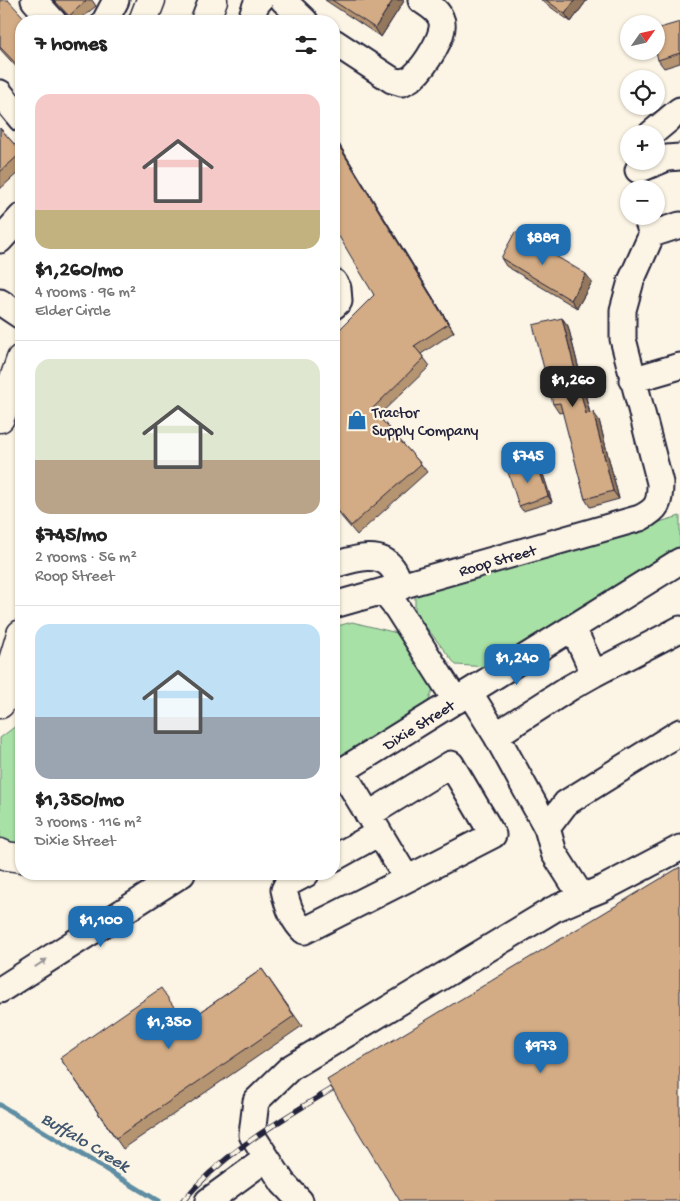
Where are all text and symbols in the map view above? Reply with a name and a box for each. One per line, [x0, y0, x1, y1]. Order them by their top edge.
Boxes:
north arrow [620, 15, 665, 60]
map controls [620, 15, 665, 225]
icon: filters [292, 31, 320, 59]
text: 7 homes [35, 33, 107, 58]
button: locate [620, 70, 665, 115]
button: + [620, 125, 665, 170]
icon: home [133, 126, 223, 216]
button: − [620, 180, 665, 225]
pin: $889 [513, 224, 573, 266]
text: $889 [527, 230, 559, 249]
text: $1,260/mo [35, 259, 123, 284]
text: 4 rooms · 96 m² [35, 284, 136, 303]
text: Elder Circle [35, 303, 111, 322]
pin: $1,260 [532, 366, 614, 408]
text: $1,260 [551, 372, 595, 391]
icon: home [133, 392, 223, 482]
place label: Tractor Supply Company [371, 405, 479, 442]
shop icon: Tractor Supply Company [346, 409, 368, 431]
pin: $745 [498, 442, 558, 484]
text: $745 [512, 448, 544, 467]
text: $745/mo [35, 524, 107, 549]
street label: Roop Street [457, 542, 540, 582]
text: 2 rooms · 56 m² [35, 549, 137, 568]
text: Roop Street [35, 568, 114, 587]
pin: $1,240 [476, 644, 558, 686]
text: $1,240 [495, 650, 539, 669]
icon: home [133, 657, 223, 747]
street label: Dixie Street [380, 697, 460, 757]
text: $1,350/mo [35, 789, 124, 814]
text: 3 rooms · 116 m² [35, 814, 142, 833]
text: Dixie Street [35, 833, 116, 852]
pin: $1,100 [60, 906, 142, 948]
text: $1,100 [79, 912, 123, 931]
one-way arrow [34, 958, 48, 968]
pin: $1,350 [128, 1008, 210, 1050]
text: $1,350 [147, 1014, 191, 1033]
pin: $973 [511, 1032, 571, 1074]
text: $973 [525, 1038, 557, 1057]
water label: Buffalo Creek [37, 1109, 134, 1179]

